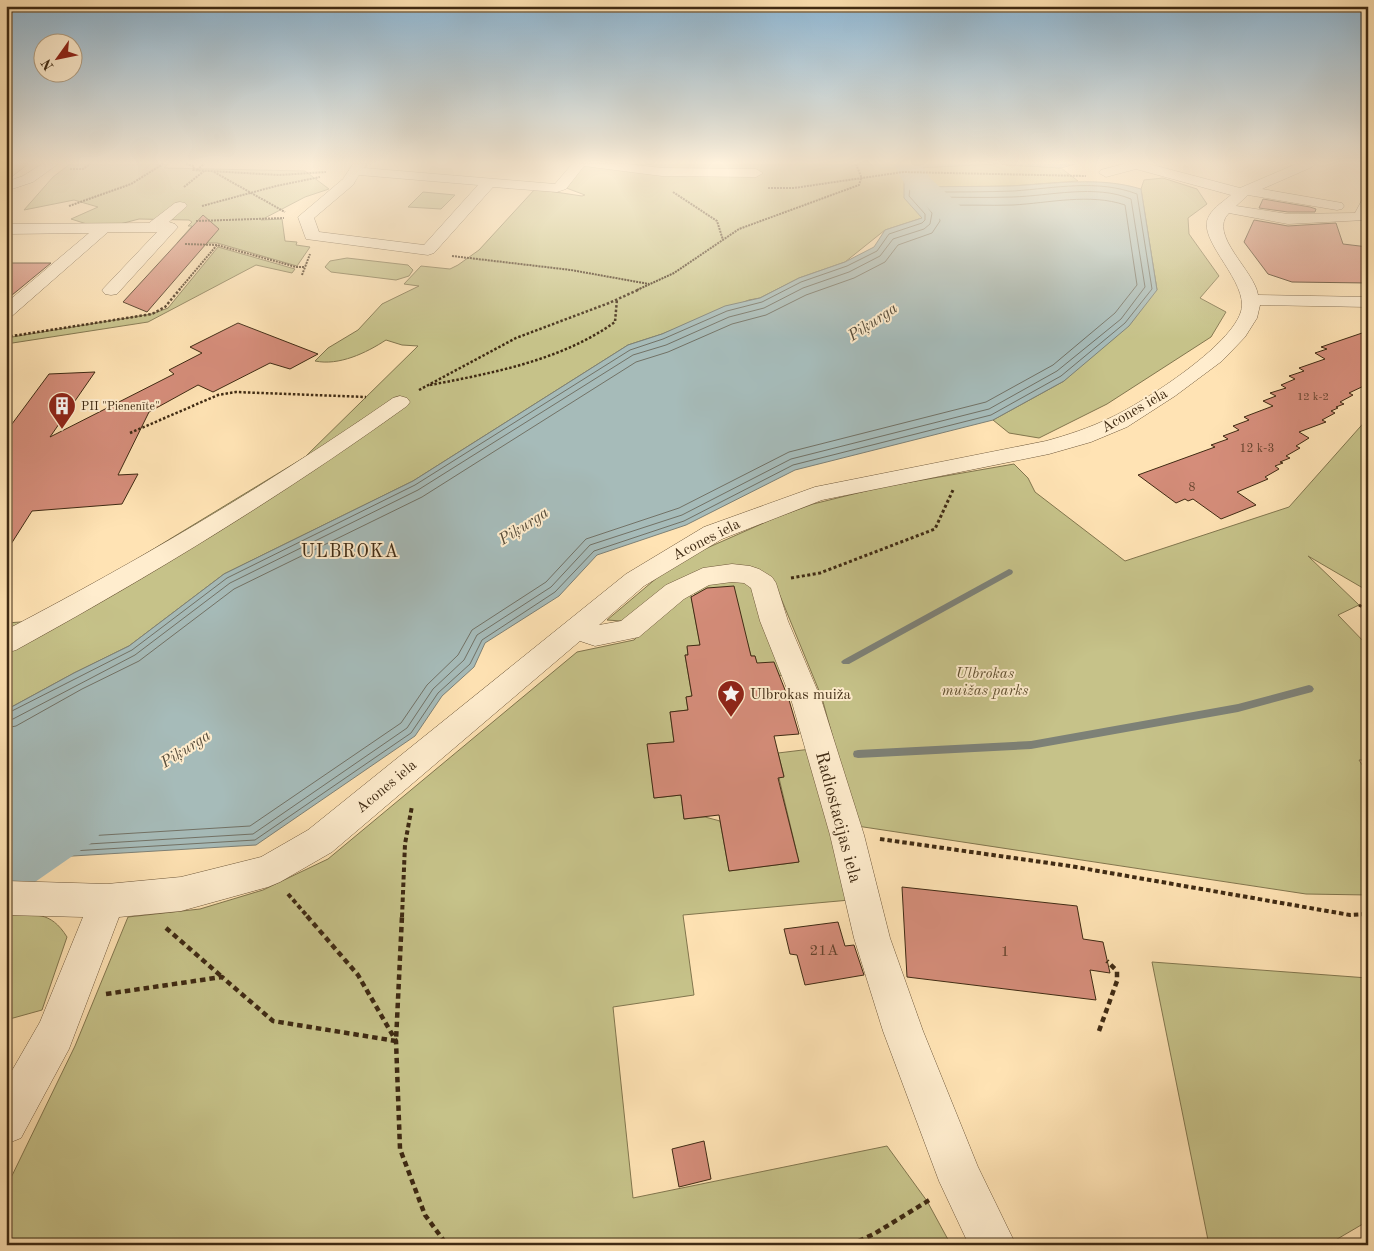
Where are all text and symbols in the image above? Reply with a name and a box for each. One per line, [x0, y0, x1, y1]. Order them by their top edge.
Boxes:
north arrow [32, 32, 82, 82]
text: N [39, 56, 57, 73]
water label: Piķurga [845, 300, 901, 345]
street label: Acones iela [1099, 386, 1171, 436]
building icon: PII "Pienenīte" [47, 391, 77, 430]
house number: 12 k-2 [1297, 392, 1329, 403]
place label: PII "Pienenīte" [81, 401, 160, 413]
house number: 12 k-3 [1240, 443, 1274, 455]
house number: 8 [1189, 482, 1196, 494]
water label: Piķurga [495, 505, 552, 549]
street label: Acones iela [671, 517, 743, 564]
district label: ULBROKA [301, 543, 399, 561]
park label: Ulbrokas muižas parks [941, 667, 1029, 699]
place icon: Ulbrokas muiža [716, 679, 746, 718]
place label: Ulbrokas muiža [750, 688, 852, 703]
water label: Piķurga [157, 728, 214, 772]
street label: Radiostacijas iela [812, 750, 864, 885]
street label: Acones iela [354, 757, 420, 817]
house number: 21A [810, 944, 839, 959]
house number: 1 [1001, 945, 1009, 960]

